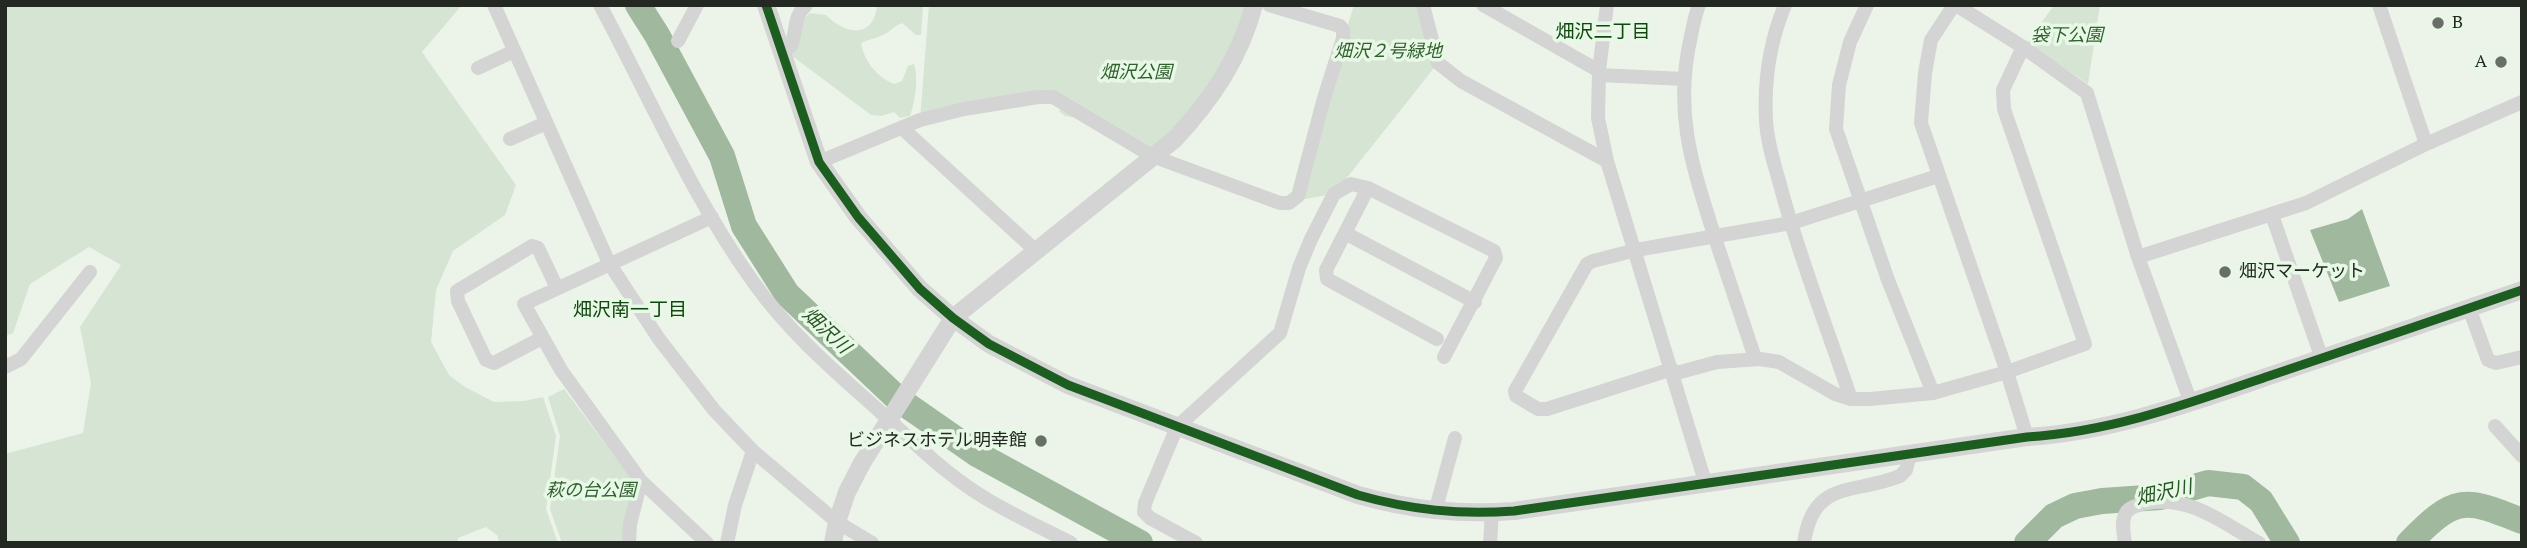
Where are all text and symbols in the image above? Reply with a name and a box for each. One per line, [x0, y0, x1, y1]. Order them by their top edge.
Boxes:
place label: B [2452, 12, 2463, 34]
marker: B [2430, 15, 2446, 31]
district label: 畑沢二丁目 [1556, 22, 1650, 44]
park label: 袋下公園 [2031, 25, 2103, 47]
park label: 畑沢２号緑地 [1334, 41, 1442, 63]
place label: A [2475, 51, 2487, 73]
marker: A [2493, 54, 2509, 70]
park label: 畑沢公園 [1100, 62, 1172, 84]
place label: 畑沢マーケット [2239, 261, 2365, 283]
marker: 畑沢マーケット [2217, 264, 2233, 280]
district label: 畑沢南一丁目 [573, 300, 687, 322]
water label: 畑沢川 [797, 303, 855, 359]
place label: ビジネスホテル明幸館 [847, 430, 1027, 452]
marker: ビジネスホテル明幸館 [1033, 433, 1049, 449]
water label: 畑沢川 [2134, 476, 2194, 510]
park label: 萩の台公園 [546, 480, 636, 502]

